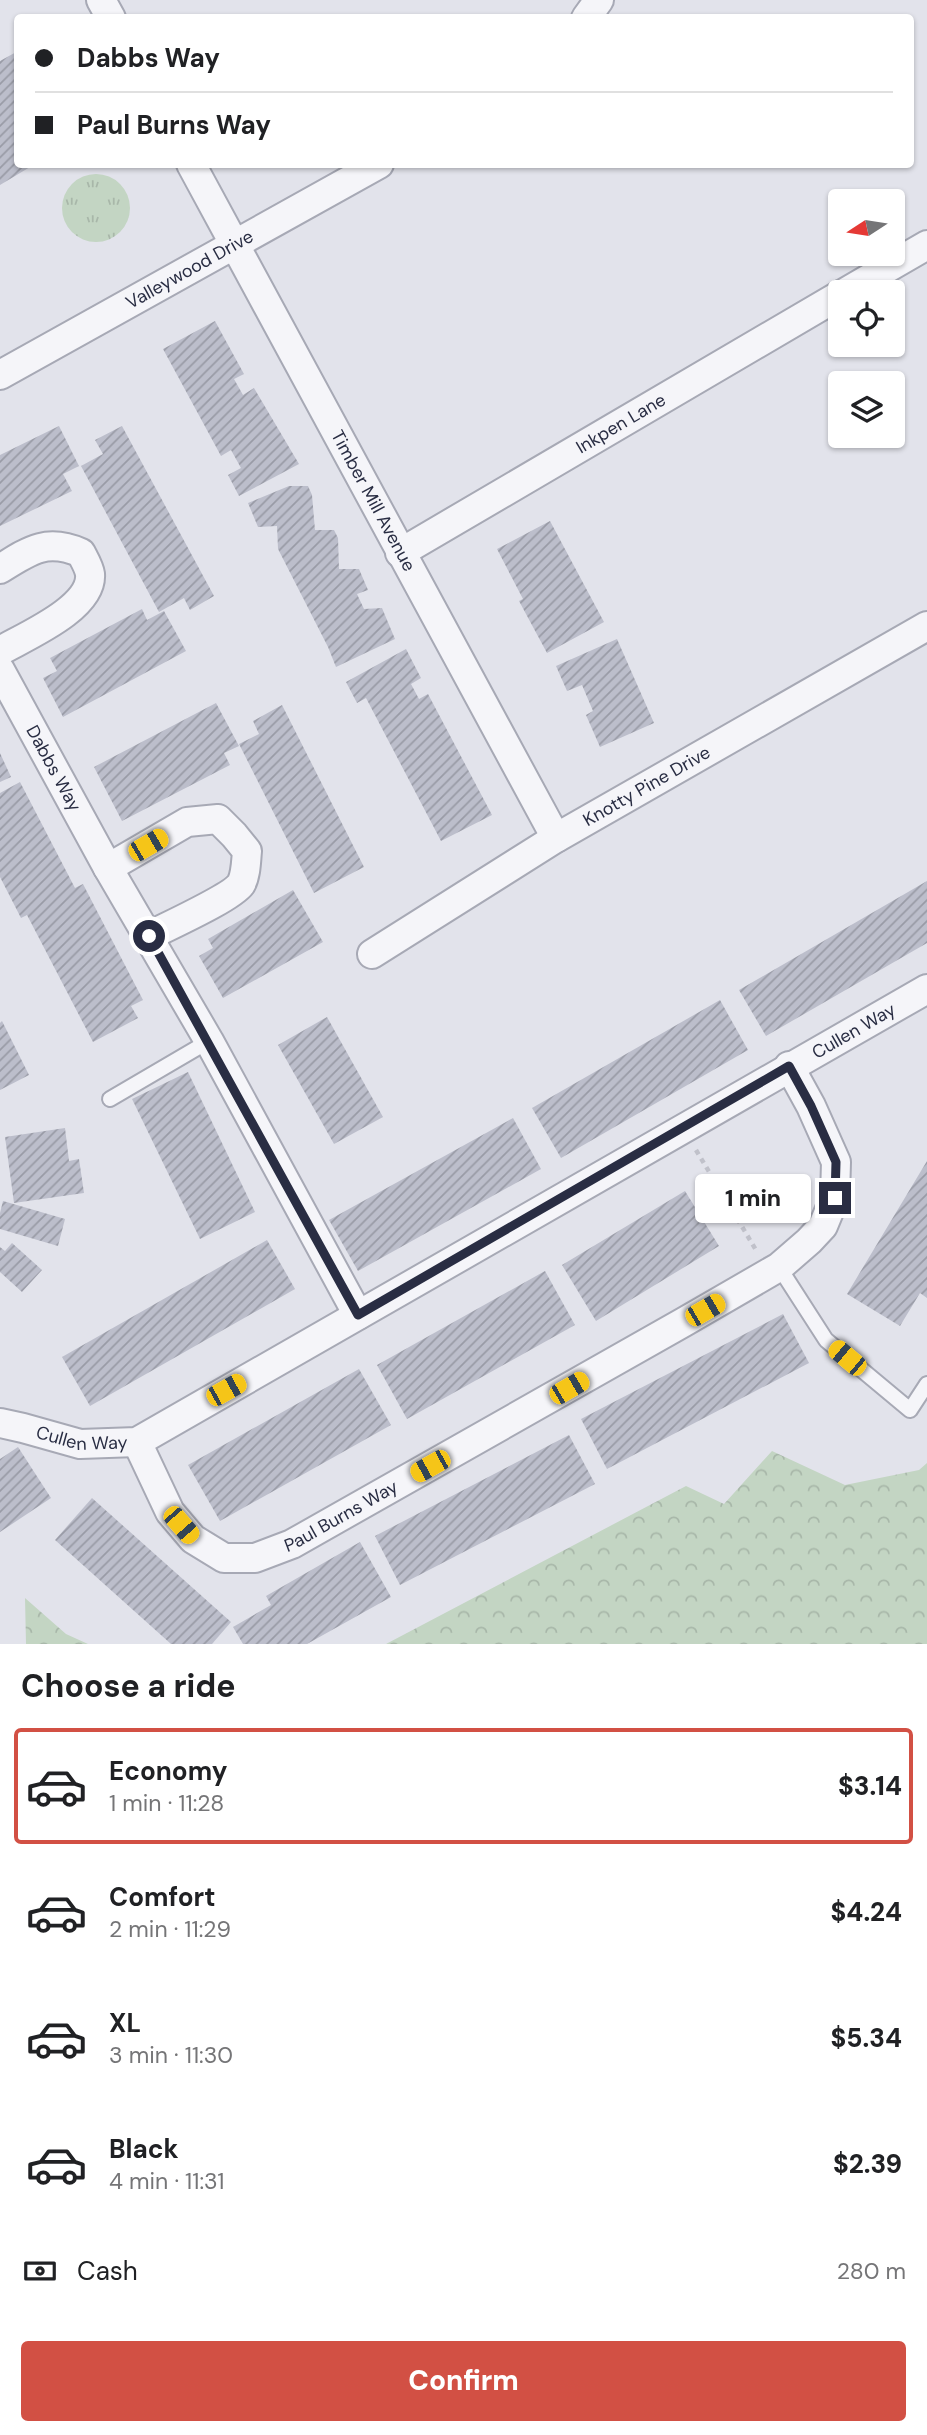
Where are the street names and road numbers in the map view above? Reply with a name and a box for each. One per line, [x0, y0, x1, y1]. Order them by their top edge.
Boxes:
street label: Valleywood Drive [122, 224, 258, 315]
street label: Inkpen Lane [572, 388, 670, 459]
street label: Timber Mill Avenue [325, 426, 421, 576]
street label: Dabbs Way [20, 721, 87, 816]
street label: Knotty Pine Drive [579, 740, 715, 832]
street label: Cullen Way [808, 998, 900, 1064]
street label: Cullen Way [33, 1420, 128, 1456]
street label: Paul Burns Way [281, 1475, 402, 1558]

